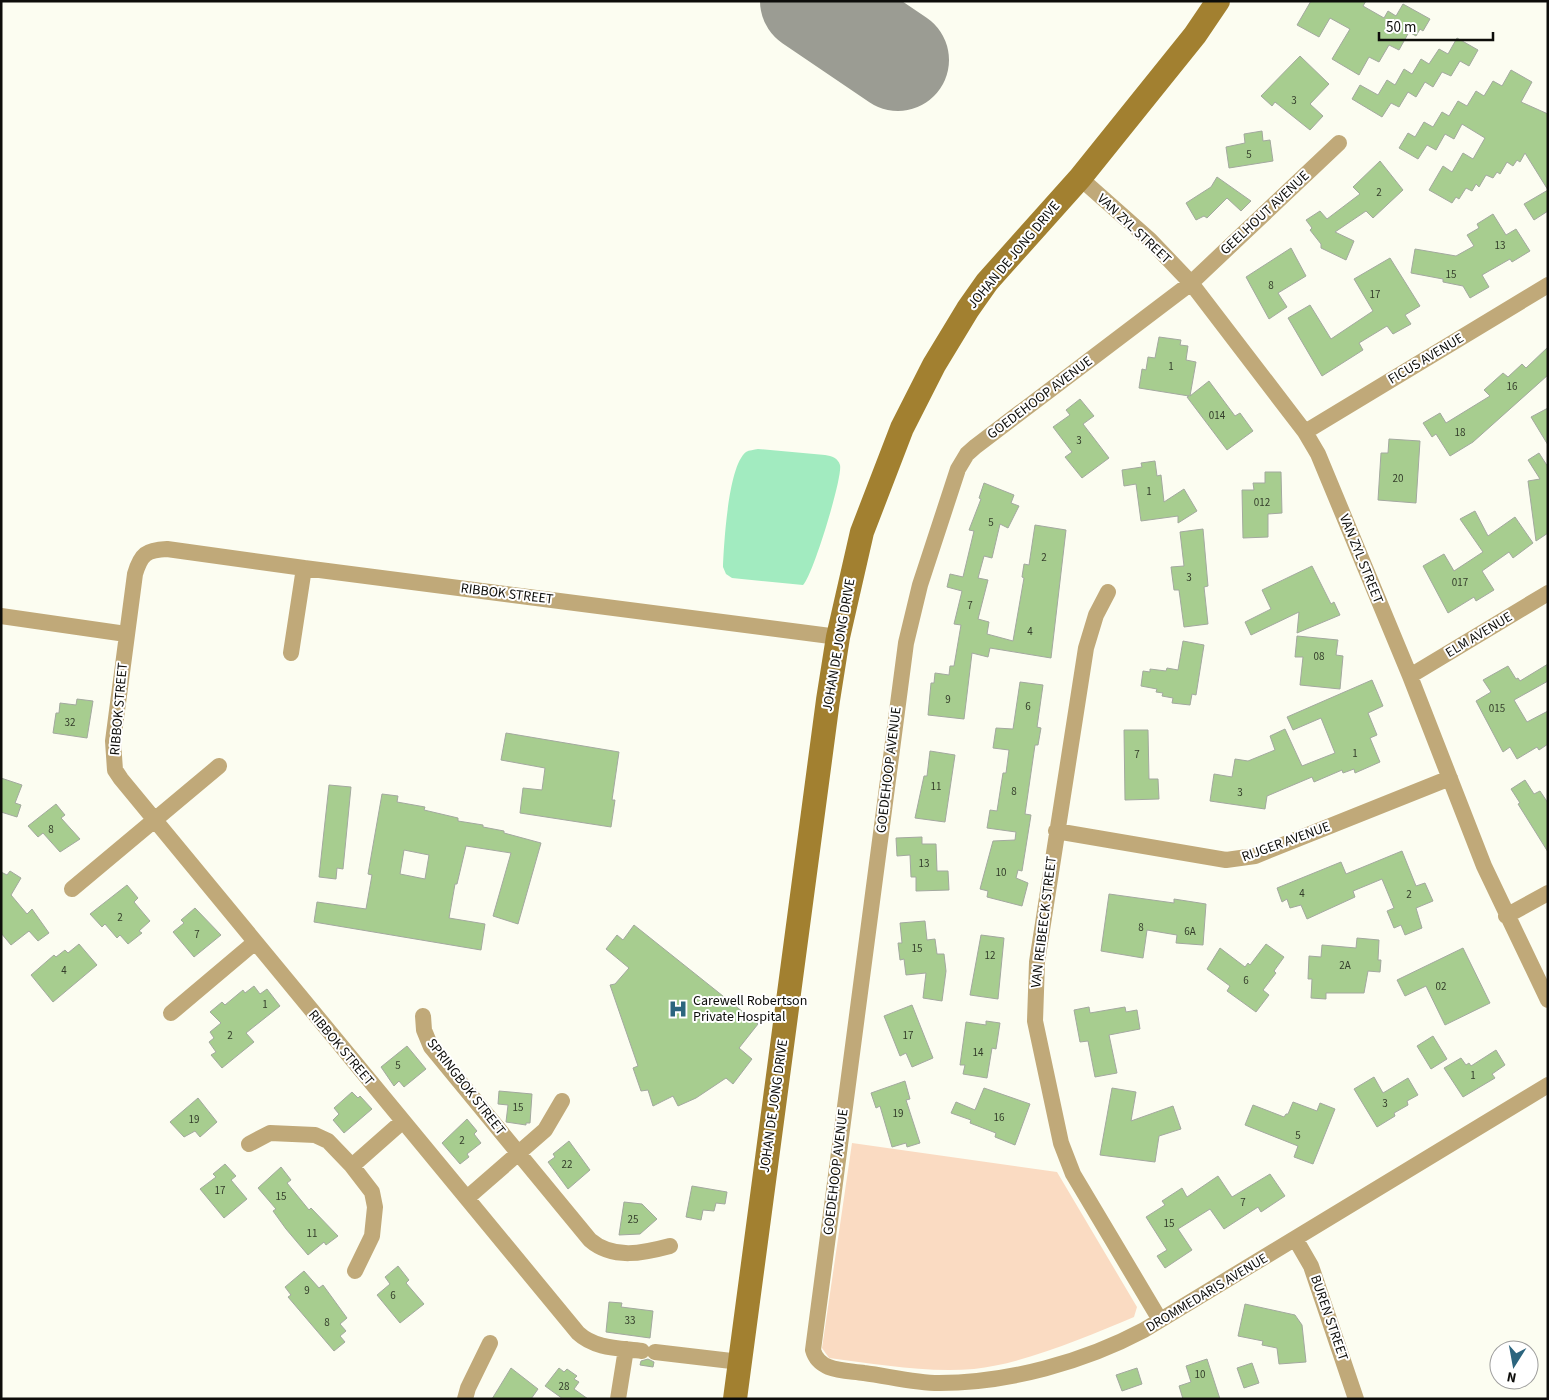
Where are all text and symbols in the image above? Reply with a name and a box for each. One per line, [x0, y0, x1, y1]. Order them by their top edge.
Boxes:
scale bar [1379, 10, 1493, 42]
text: 50 m [1386, 17, 1416, 38]
house number: 3 [1291, 93, 1297, 108]
house number: 5 [1246, 147, 1252, 162]
street label: GEELHOUT AVENUE [1216, 166, 1314, 260]
house number: 2 [1376, 185, 1382, 200]
street label: VAN ZYL STREET [1092, 189, 1176, 269]
street label: JOHAN DE JONG DRIVE [963, 197, 1065, 313]
house number: 13 [1495, 238, 1505, 253]
house number: 15 [1446, 267, 1456, 282]
house number: 8 [1268, 278, 1274, 293]
house number: 17 [1370, 287, 1380, 302]
street label: FICUS AVENUE [1384, 329, 1468, 389]
street label: GOEDEHOOP AVENUE [983, 352, 1097, 444]
house number: 1 [1168, 359, 1174, 374]
house number: 16 [1507, 379, 1518, 394]
house number: 014 [1209, 408, 1226, 423]
house number: 18 [1455, 425, 1466, 440]
house number: 3 [1076, 433, 1082, 448]
house number: 20 [1393, 471, 1403, 486]
house number: 1 [1146, 484, 1152, 499]
house number: 012 [1254, 495, 1270, 510]
street label: VAN ZYL STREET [1334, 511, 1388, 607]
house number: 5 [988, 515, 994, 530]
house number: 2 [1041, 550, 1047, 565]
house number: 3 [1186, 570, 1192, 585]
house number: 017 [1452, 575, 1468, 590]
street label: JOHAN DE JONG DRIVE [817, 577, 861, 713]
street label: RIBBOK STREET [460, 578, 555, 610]
house number: 7 [967, 598, 973, 613]
street label: ELM AVENUE [1442, 607, 1516, 663]
house number: 4 [1027, 624, 1033, 639]
house number: 08 [1314, 649, 1325, 664]
street label: RIBBOK STREET [105, 661, 133, 756]
house number: 9 [945, 692, 951, 707]
house number: 6 [1025, 699, 1031, 714]
house number: 015 [1489, 701, 1505, 716]
street label: GOEDEHOOP AVENUE [871, 706, 907, 834]
house number: 32 [65, 715, 75, 730]
house number: 1 [1352, 746, 1358, 761]
house number: 7 [1134, 747, 1140, 762]
house number: 11 [931, 779, 941, 794]
house number: 8 [1011, 784, 1017, 799]
house number: 3 [1237, 785, 1243, 800]
street label: RIJGER AVENUE [1239, 817, 1333, 867]
house number: 8 [48, 822, 54, 837]
street label: VAN REIBEECK STREET [1026, 855, 1062, 989]
house number: 13 [919, 856, 929, 871]
house number: 10 [996, 865, 1006, 880]
house number: 4 [1299, 886, 1305, 901]
house number: 2 [1406, 887, 1412, 902]
house number: 2 [117, 910, 123, 925]
house number: 8 [1138, 920, 1144, 935]
house number: 6A [1184, 924, 1196, 939]
house number: 7 [194, 927, 200, 942]
house number: 15 [912, 941, 922, 956]
house number: 12 [985, 948, 995, 963]
house number: 2A [1339, 958, 1351, 973]
house number: 4 [61, 963, 67, 978]
house number: 6 [1243, 973, 1249, 988]
house number: 02 [1436, 979, 1446, 994]
place label: Carewell Robertson Private Hospital [693, 991, 807, 1027]
house number: 1 [262, 997, 268, 1012]
hospital icon: Carewell Robertson Private Hospital [667, 998, 689, 1020]
street label: RIBBOK STREET [303, 1006, 379, 1091]
house number: 2 [227, 1028, 233, 1043]
house number: 17 [903, 1028, 913, 1043]
street label: SPRINGBOK STREET [422, 1034, 511, 1140]
street label: JOHAN DE JONG DRIVE [755, 1038, 793, 1174]
house number: 14 [973, 1045, 984, 1060]
house number: 5 [395, 1058, 401, 1073]
house number: 1 [1470, 1068, 1476, 1083]
house number: 3 [1382, 1096, 1388, 1111]
house number: 15 [513, 1100, 523, 1115]
house number: 19 [893, 1106, 903, 1121]
street label: GOEDEHOOP AVENUE [818, 1108, 854, 1236]
house number: 16 [994, 1110, 1005, 1125]
house number: 19 [189, 1112, 199, 1127]
house number: 5 [1295, 1128, 1301, 1143]
house number: 2 [459, 1133, 465, 1148]
house number: 22 [562, 1157, 572, 1172]
house number: 17 [215, 1183, 225, 1198]
house number: 15 [276, 1189, 286, 1204]
house number: 7 [1240, 1195, 1246, 1210]
house number: 25 [628, 1212, 638, 1227]
house number: 15 [1164, 1216, 1174, 1231]
house number: 11 [307, 1226, 317, 1241]
street label: DROMMEDARIS AVENUE [1142, 1249, 1272, 1337]
street label: BUREN STREET [1305, 1272, 1353, 1364]
house number: 9 [304, 1283, 310, 1298]
house number: 6 [390, 1288, 396, 1303]
house number: 33 [625, 1313, 635, 1328]
house number: 8 [324, 1315, 330, 1330]
north arrow [1489, 1340, 1539, 1390]
text: N [1505, 1366, 1518, 1387]
house number: 10 [1195, 1367, 1205, 1382]
house number: 28 [559, 1379, 570, 1394]

